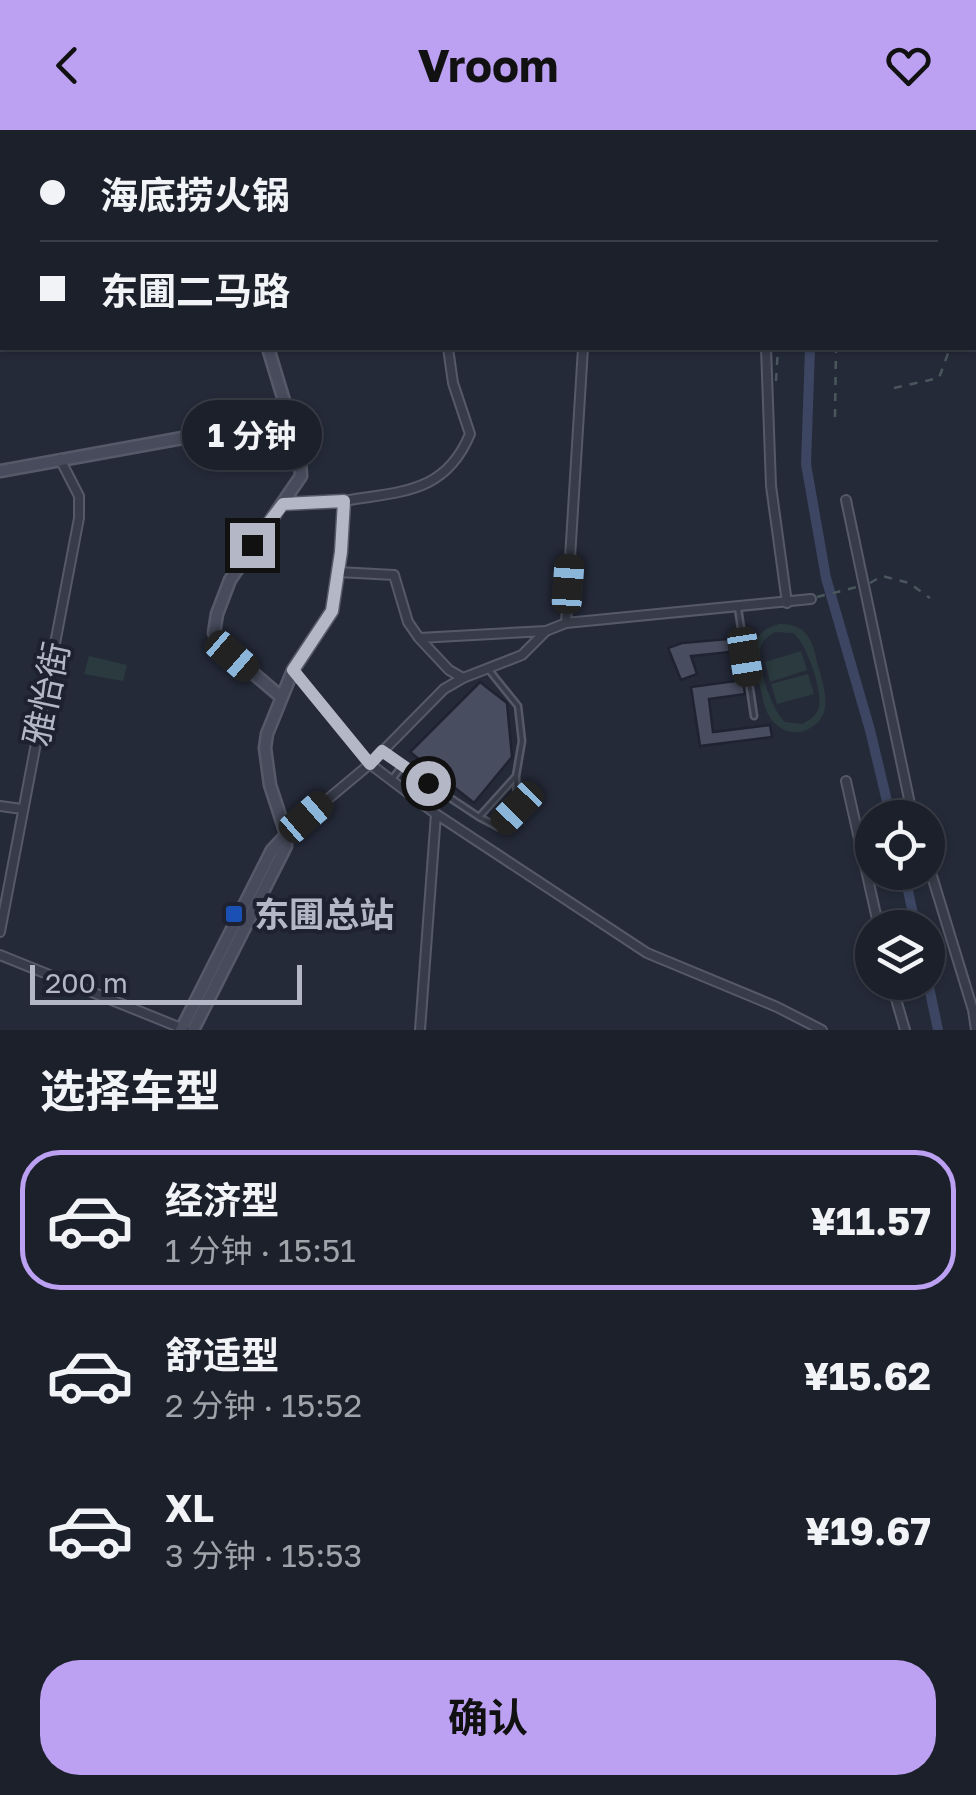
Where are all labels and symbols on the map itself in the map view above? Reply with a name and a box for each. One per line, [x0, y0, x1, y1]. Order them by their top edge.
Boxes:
callout: 1 分钟 [182, 400, 322, 470]
route end [230, 523, 275, 568]
car [551, 553, 585, 615]
car [200, 625, 264, 687]
car [725, 625, 765, 689]
street label: 雅怡街 [15, 638, 77, 750]
route start [406, 761, 451, 806]
car [485, 776, 549, 840]
car [274, 786, 338, 848]
place label: 东圃总站 [254, 893, 394, 935]
marker: 东圃总站 [223, 903, 245, 925]
scale bar [30, 960, 302, 1004]

